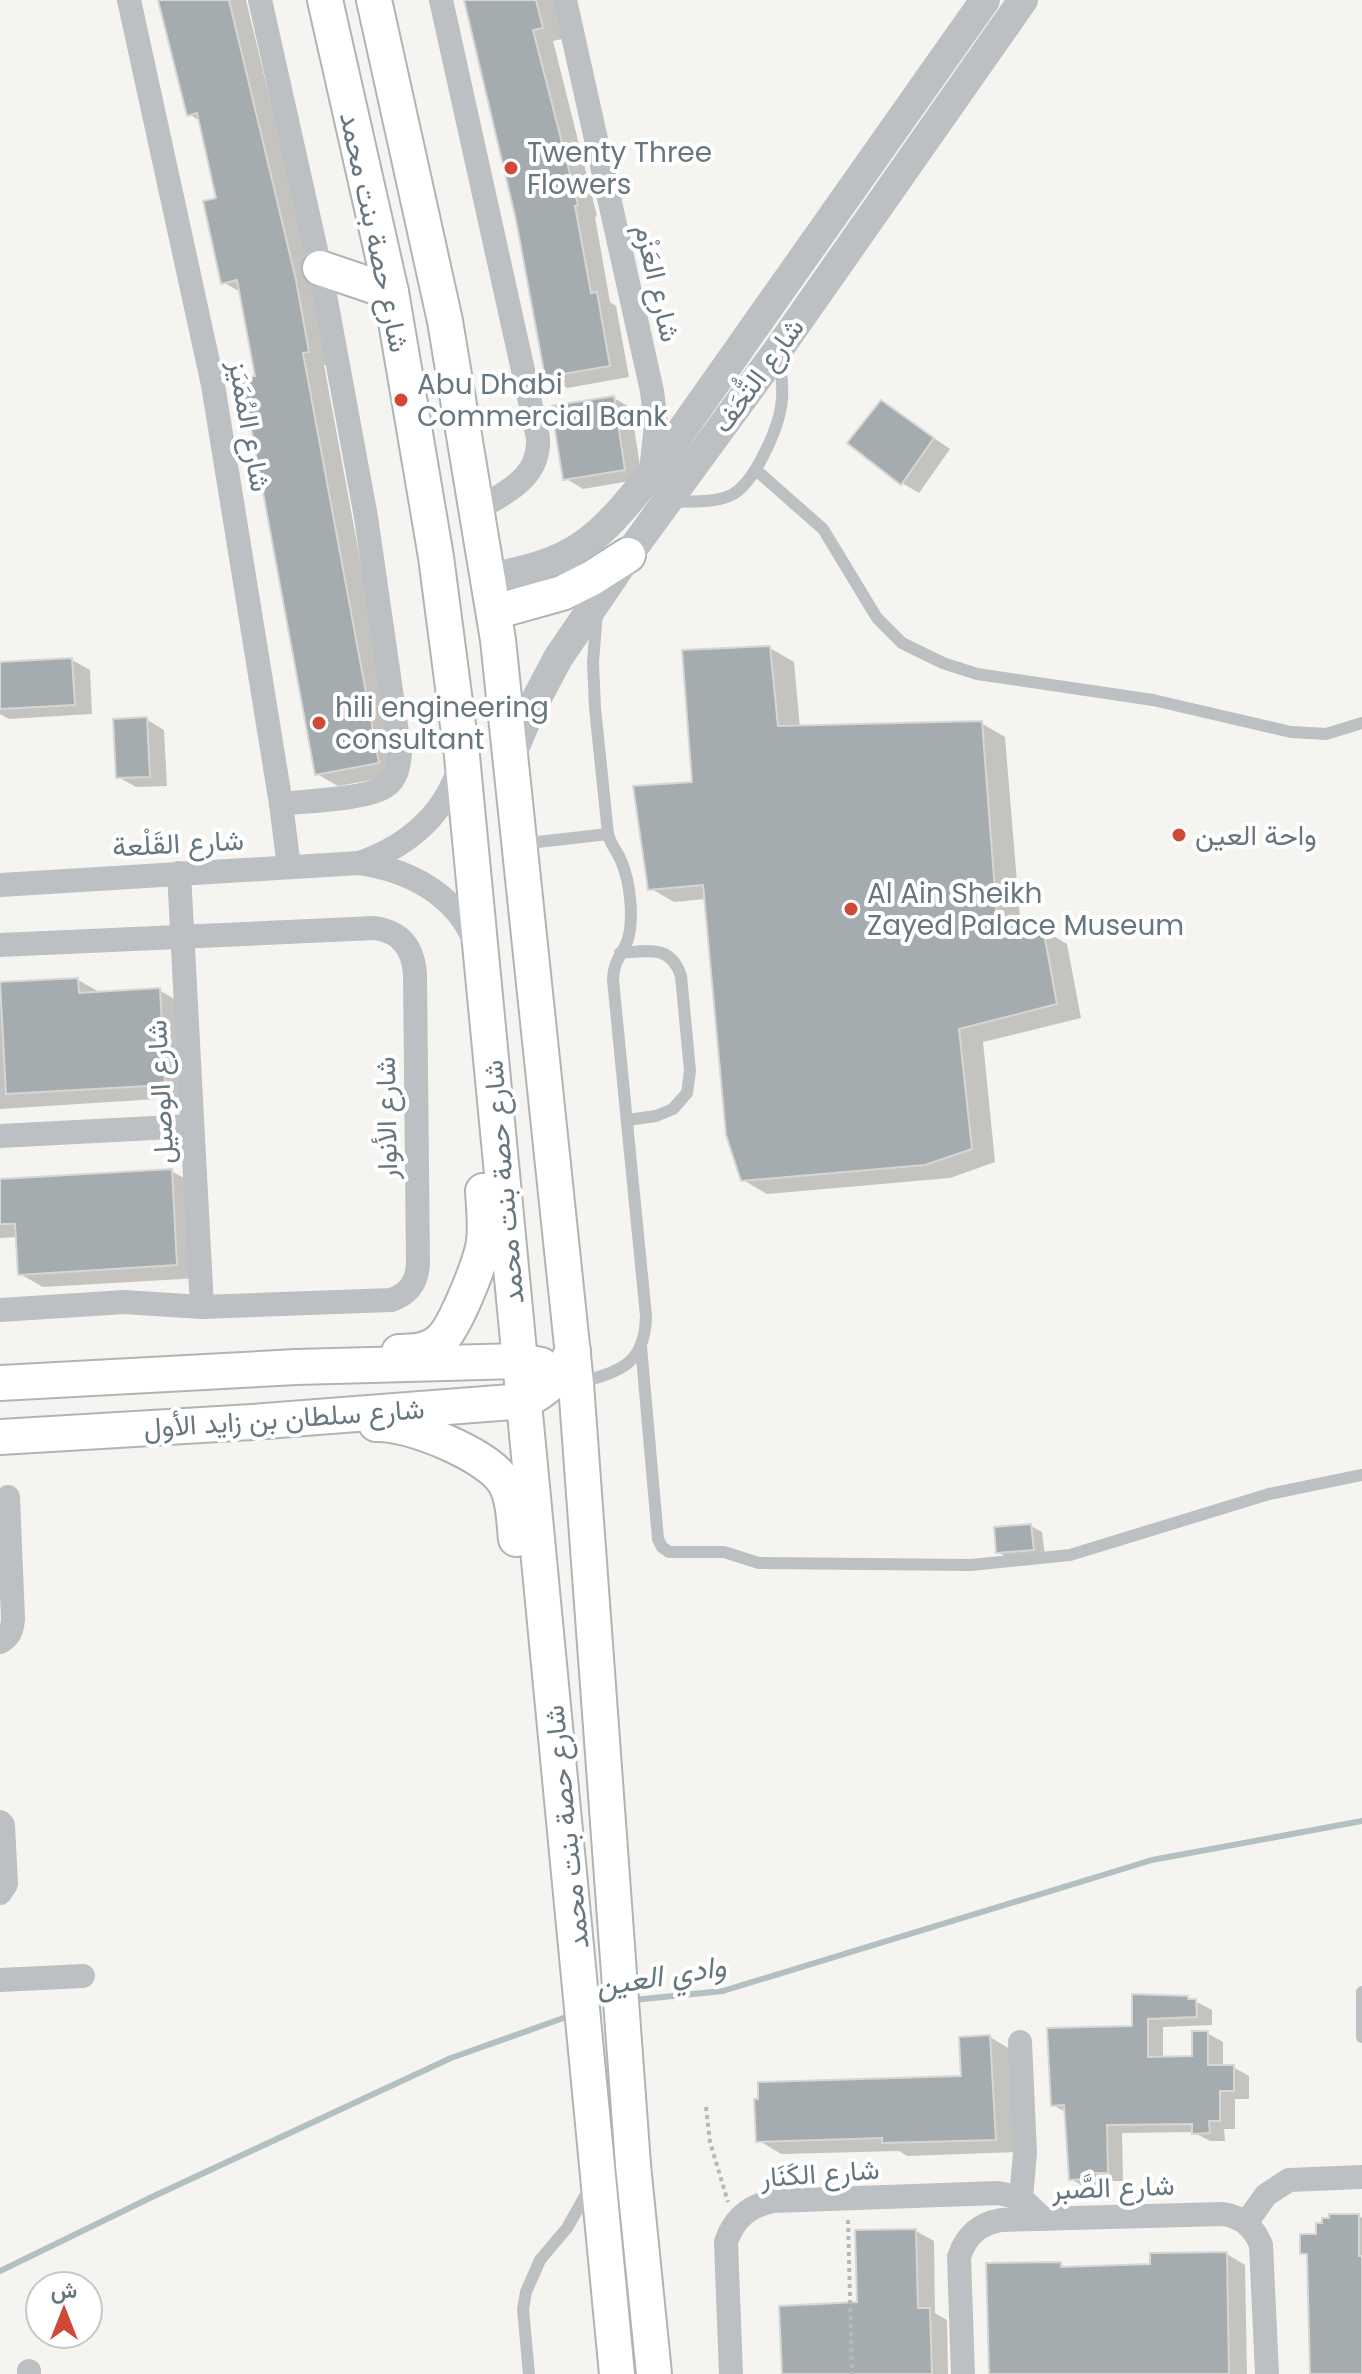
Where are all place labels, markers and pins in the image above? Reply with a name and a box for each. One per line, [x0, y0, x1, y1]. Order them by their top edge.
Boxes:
place label: Twenty Three Flowers [527, 133, 712, 204]
marker: Twenty Three Flowers [502, 159, 520, 177]
place label: Abu Dhabi Commercial Bank [417, 365, 668, 436]
marker: Abu Dhabi Commercial Bank [392, 391, 410, 409]
place label: hili engineering consultant [335, 688, 549, 759]
marker: hili engineering consultant [310, 714, 328, 732]
place label: واحة العين [1195, 816, 1317, 855]
marker: واحة العين [1170, 826, 1188, 844]
place label: Al Ain Sheikh Zayed Palace Museum [867, 874, 1184, 945]
marker: Al Ain Sheikh Zayed Palace Museum [842, 900, 860, 918]

